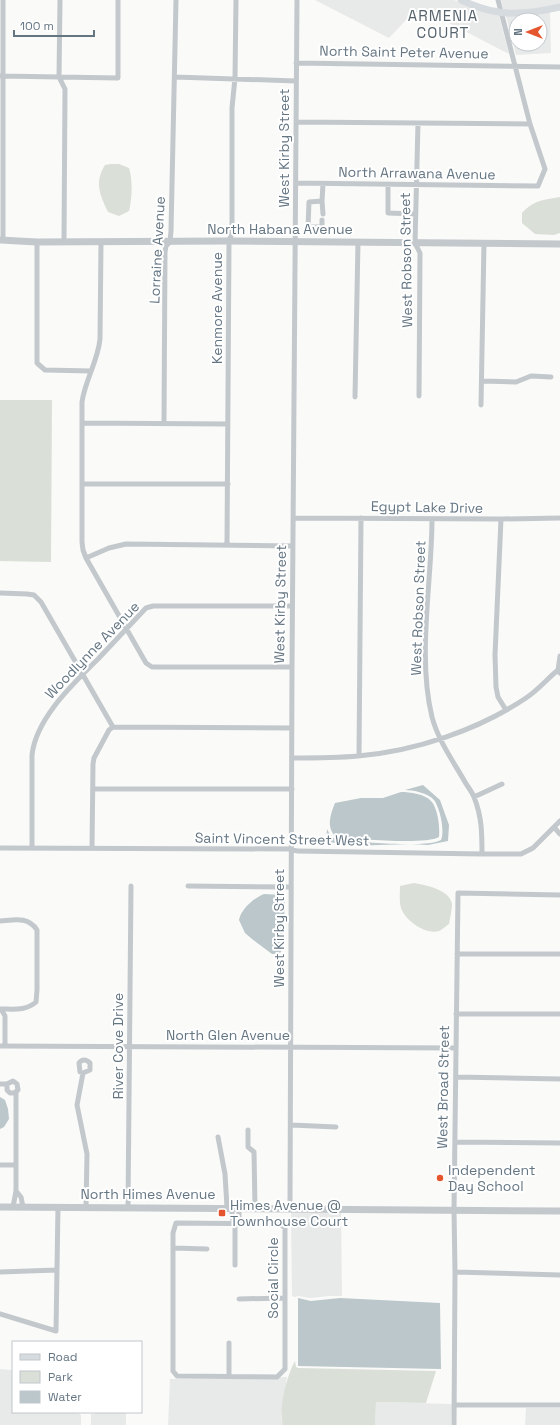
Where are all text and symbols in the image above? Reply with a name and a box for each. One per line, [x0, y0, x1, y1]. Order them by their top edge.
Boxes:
district label: ARMENIA COURT [408, 6, 478, 42]
scale bar [14, 12, 94, 38]
north arrow [508, 12, 548, 52]
text: 100 m [20, 18, 54, 34]
text: N [511, 28, 525, 36]
street label: North Saint Peter Avenue [319, 42, 489, 62]
street label: West Kirby Street [275, 89, 293, 207]
street label: North Arrawana Avenue [338, 163, 496, 183]
street label: West Robson Street [396, 192, 416, 328]
street label: Lorraine Avenue [145, 196, 169, 304]
street label: North Habana Avenue [207, 220, 353, 238]
street label: Kenmore Avenue [208, 252, 226, 364]
street label: Egypt Lake Drive [371, 497, 483, 517]
street label: West Robson Street [407, 540, 429, 676]
street label: West Kirby Street [270, 544, 290, 664]
street label: Woodlynne Avenue [41, 597, 143, 703]
street label: Saint Vincent Street West [195, 828, 369, 850]
street label: West Kirby Street [270, 869, 288, 987]
street label: River Cove Drive [109, 993, 127, 1099]
street label: West Broad Street [433, 1025, 453, 1149]
street label: North Glen Avenue [166, 1026, 290, 1044]
place label: Independent Day School [448, 1161, 535, 1195]
marker: Independent Day School [435, 1173, 445, 1183]
street label: North Himes Avenue [80, 1185, 216, 1203]
place label: Himes Avenue @ Townhouse Court [230, 1196, 348, 1230]
marker: Himes Avenue @ Townhouse Court [217, 1208, 227, 1218]
street label: Social Circle [264, 1237, 282, 1319]
legend [12, 1341, 142, 1413]
text: Road [48, 1349, 77, 1365]
text: Park [48, 1369, 73, 1385]
text: Water [48, 1389, 82, 1405]

